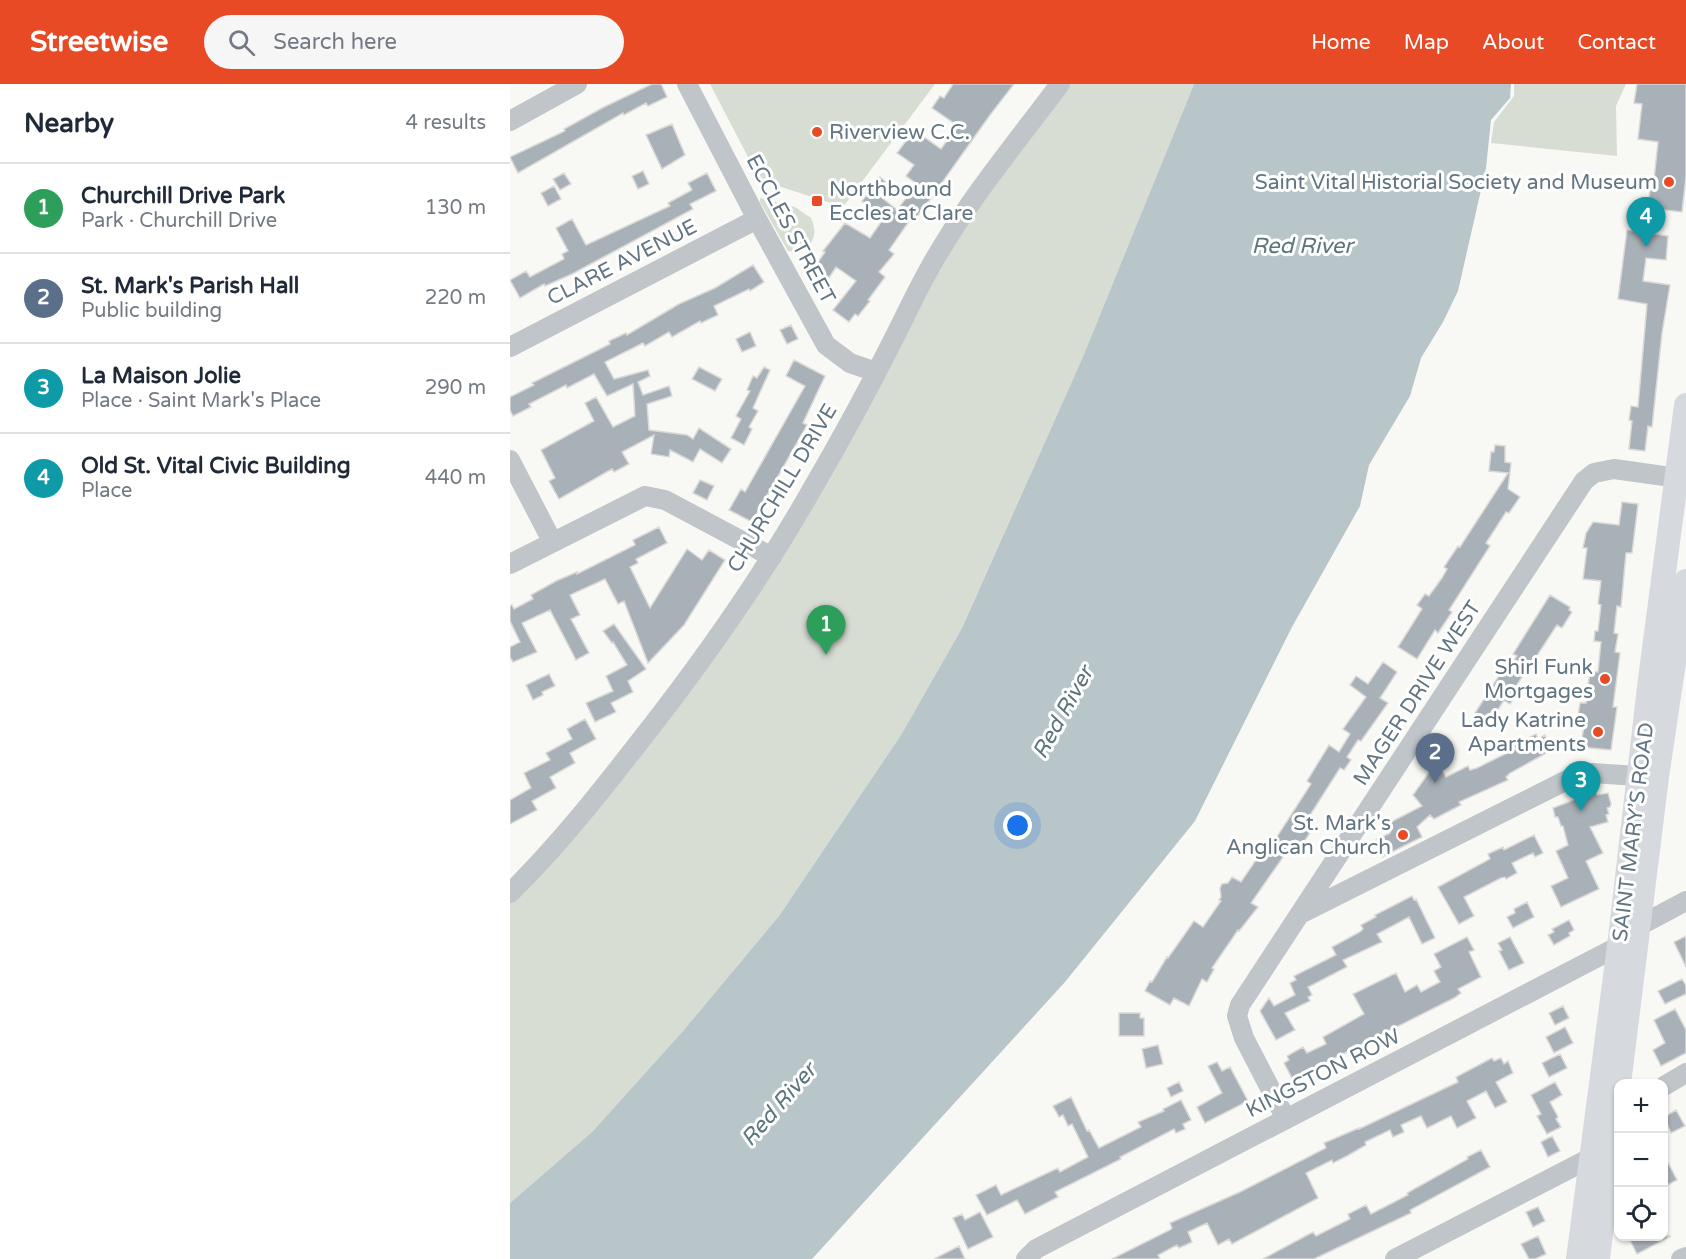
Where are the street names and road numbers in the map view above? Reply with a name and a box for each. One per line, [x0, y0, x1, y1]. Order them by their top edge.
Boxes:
street label: ECCLES STREET [741, 150, 841, 308]
street label: CLARE AVENUE [543, 214, 701, 311]
street label: CHURCHILL DRIVE [722, 399, 843, 577]
street label: MAGER DRIVE WEST [1348, 596, 1487, 790]
street label: SAINT MARY’S ROAD [1608, 721, 1659, 943]
street label: KINGSTON ROW [1242, 1024, 1405, 1123]

